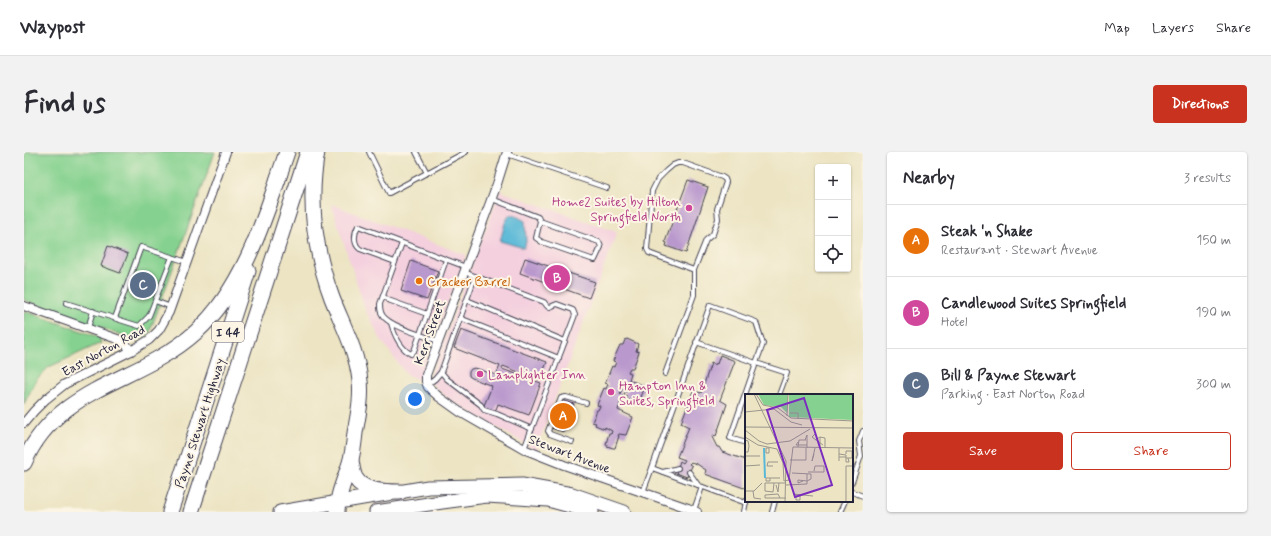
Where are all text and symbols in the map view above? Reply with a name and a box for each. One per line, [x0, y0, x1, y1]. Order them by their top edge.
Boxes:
text: Waypost [20, 15, 85, 40]
text: Map [1104, 19, 1130, 37]
text: Layers [1152, 19, 1194, 37]
text: Share [1216, 19, 1251, 37]
button: Directions [1153, 85, 1247, 123]
text: Find us [24, 86, 105, 123]
map controls [815, 164, 851, 272]
button: + [815, 164, 851, 200]
text: Nearby [903, 167, 955, 189]
text: 3 results [1184, 170, 1231, 187]
place label: Home2 Suites by Hilton Springfield North [552, 194, 681, 228]
button: − [815, 200, 851, 236]
marker: Home2 Suites by Hilton Springfield North [684, 203, 694, 213]
text: Steak 'n Shake [941, 222, 1033, 242]
text: A [912, 232, 920, 249]
text: 150 m [1197, 232, 1231, 249]
button: locate [815, 236, 851, 272]
text: Restaurant · Stewart Avenue [941, 242, 1098, 259]
pin: B [544, 263, 570, 293]
pin: C [130, 270, 156, 300]
place label: Cracker Barrel [427, 274, 511, 291]
marker: Cracker Barrel [414, 276, 424, 286]
text: Candlewood Suites Springfield [941, 294, 1126, 314]
street label: Kerr Street [411, 297, 450, 367]
text: B [912, 304, 920, 321]
text: 190 m [1196, 304, 1231, 321]
text: Hotel [941, 314, 967, 331]
street label: East Norton Road [59, 321, 148, 381]
road number: I 44 [212, 322, 244, 342]
street label: Payne Stewart Highway [171, 356, 229, 491]
text: Bill & Payne Stewart [941, 366, 1076, 386]
place label: Lamplighter Inn [488, 367, 586, 384]
marker: Lamplighter Inn [475, 369, 485, 379]
text: C [911, 376, 921, 393]
text: 300 m [1196, 376, 1231, 393]
place label: Hampton Inn & Suites, Springfield [619, 378, 715, 412]
text: Parking · East Norton Road [941, 386, 1085, 403]
marker: Hampton Inn & Suites, Springfield [606, 387, 616, 397]
your location [405, 389, 425, 409]
inset map [745, 394, 853, 502]
pin: A [550, 401, 576, 431]
street label: Stewart Avenue [526, 431, 613, 478]
button: Save [903, 432, 1063, 470]
button: Share [1071, 432, 1231, 470]

